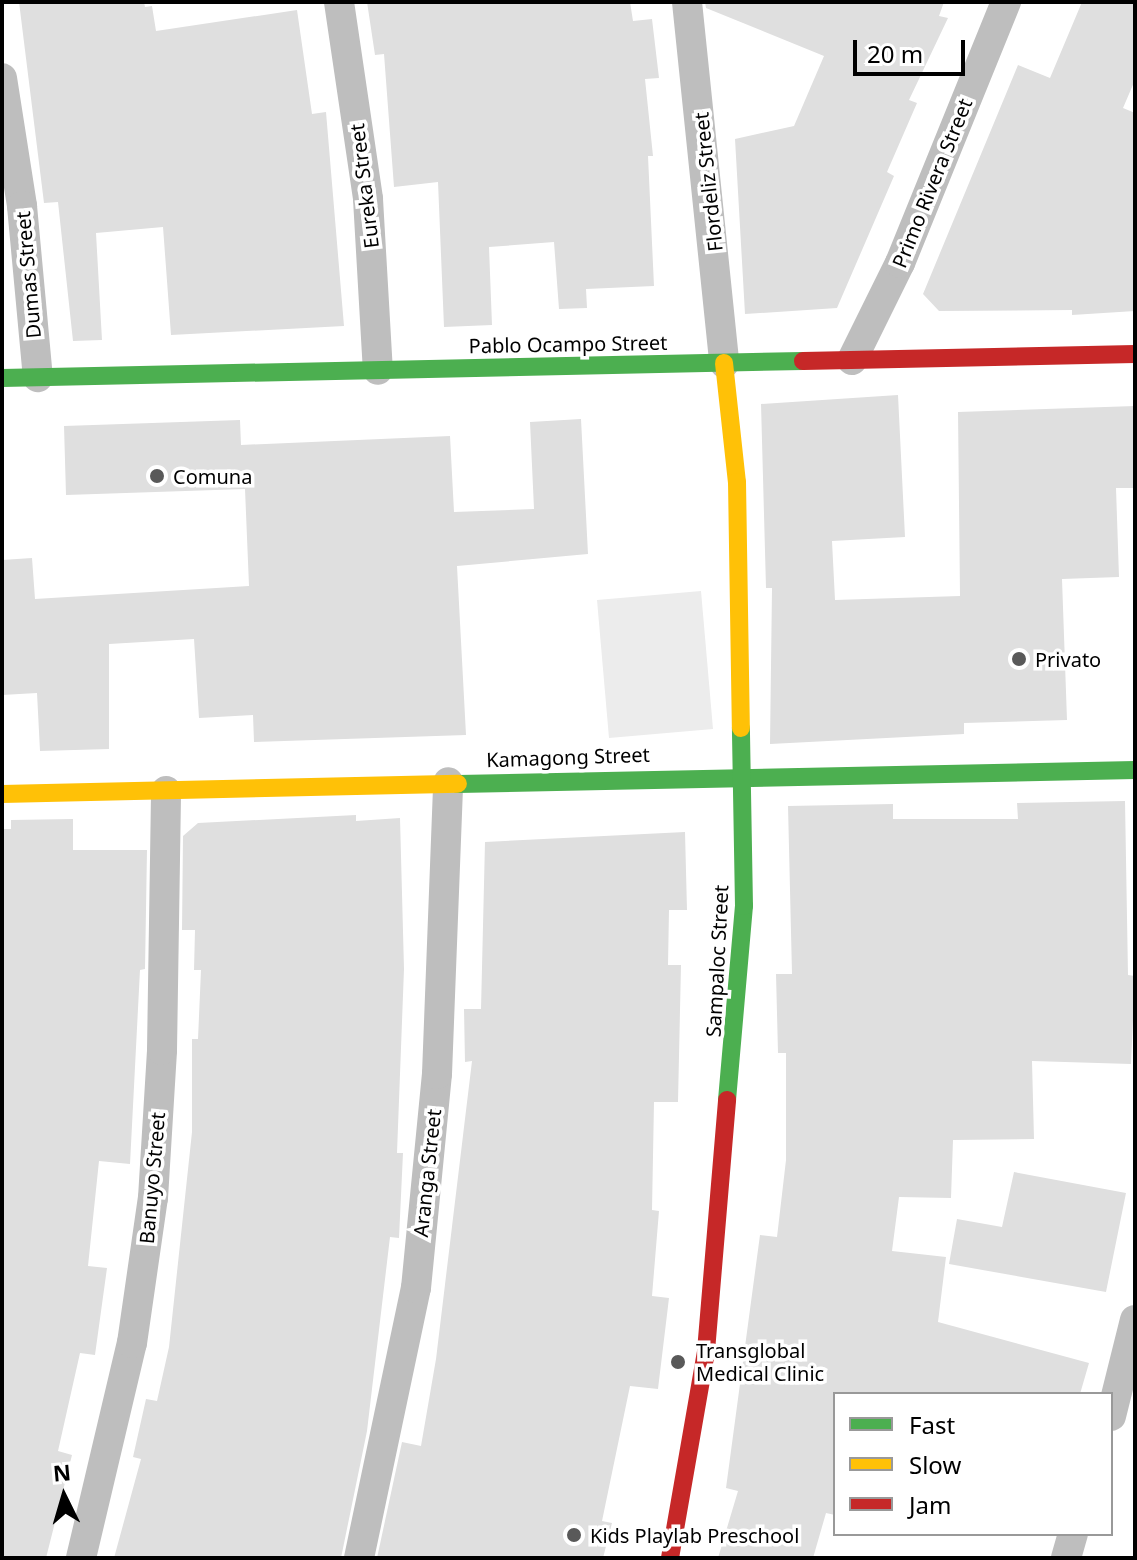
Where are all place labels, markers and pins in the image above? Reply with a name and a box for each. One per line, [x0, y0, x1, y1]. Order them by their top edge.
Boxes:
place label: Comuna [173, 464, 252, 488]
marker: Comuna [148, 467, 166, 485]
place label: Privato [1035, 647, 1101, 671]
marker: Privato [1010, 650, 1028, 668]
place label: Transglobal Medical Clinic [696, 1338, 824, 1385]
marker: Transglobal Medical Clinic [667, 1351, 689, 1373]
place label: Kids Playlab Preschool [590, 1523, 799, 1547]
marker: Kids Playlab Preschool [565, 1526, 583, 1544]

